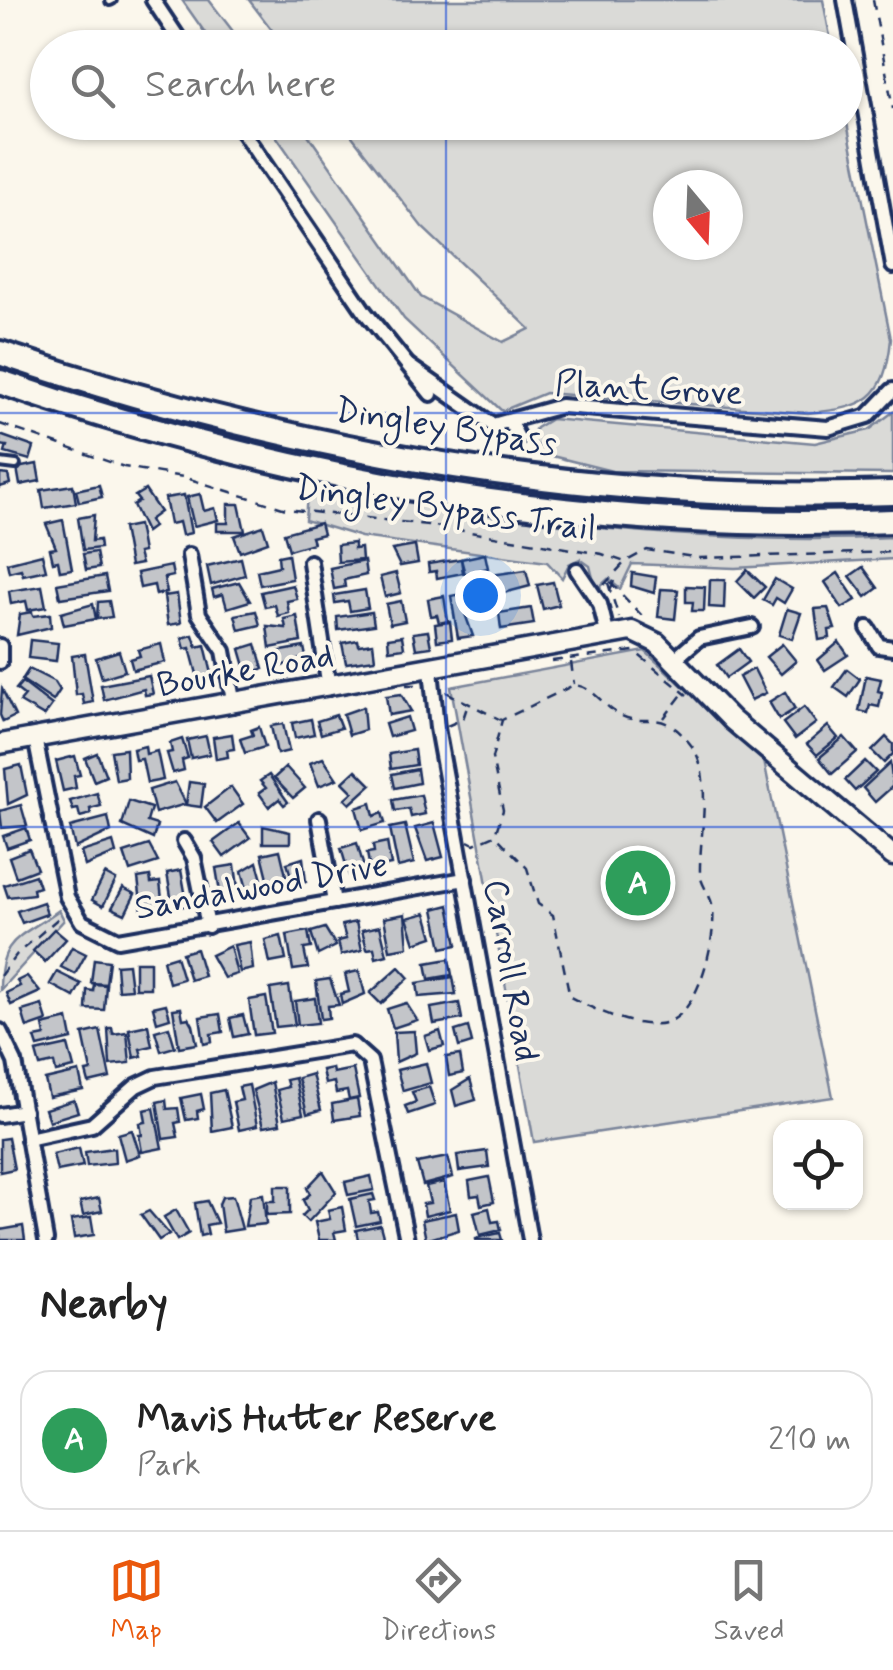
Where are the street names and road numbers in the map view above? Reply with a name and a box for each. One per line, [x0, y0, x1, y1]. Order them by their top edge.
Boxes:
street label: Plant Grove [554, 361, 744, 417]
street label: Dingley Bypass [331, 388, 560, 471]
street label: Dingley Bypass Trail [292, 465, 599, 556]
street label: Bourke Road [154, 633, 337, 709]
street label: Sandalwood Drive [131, 842, 391, 932]
street label: Carroll Road [471, 876, 549, 1065]

